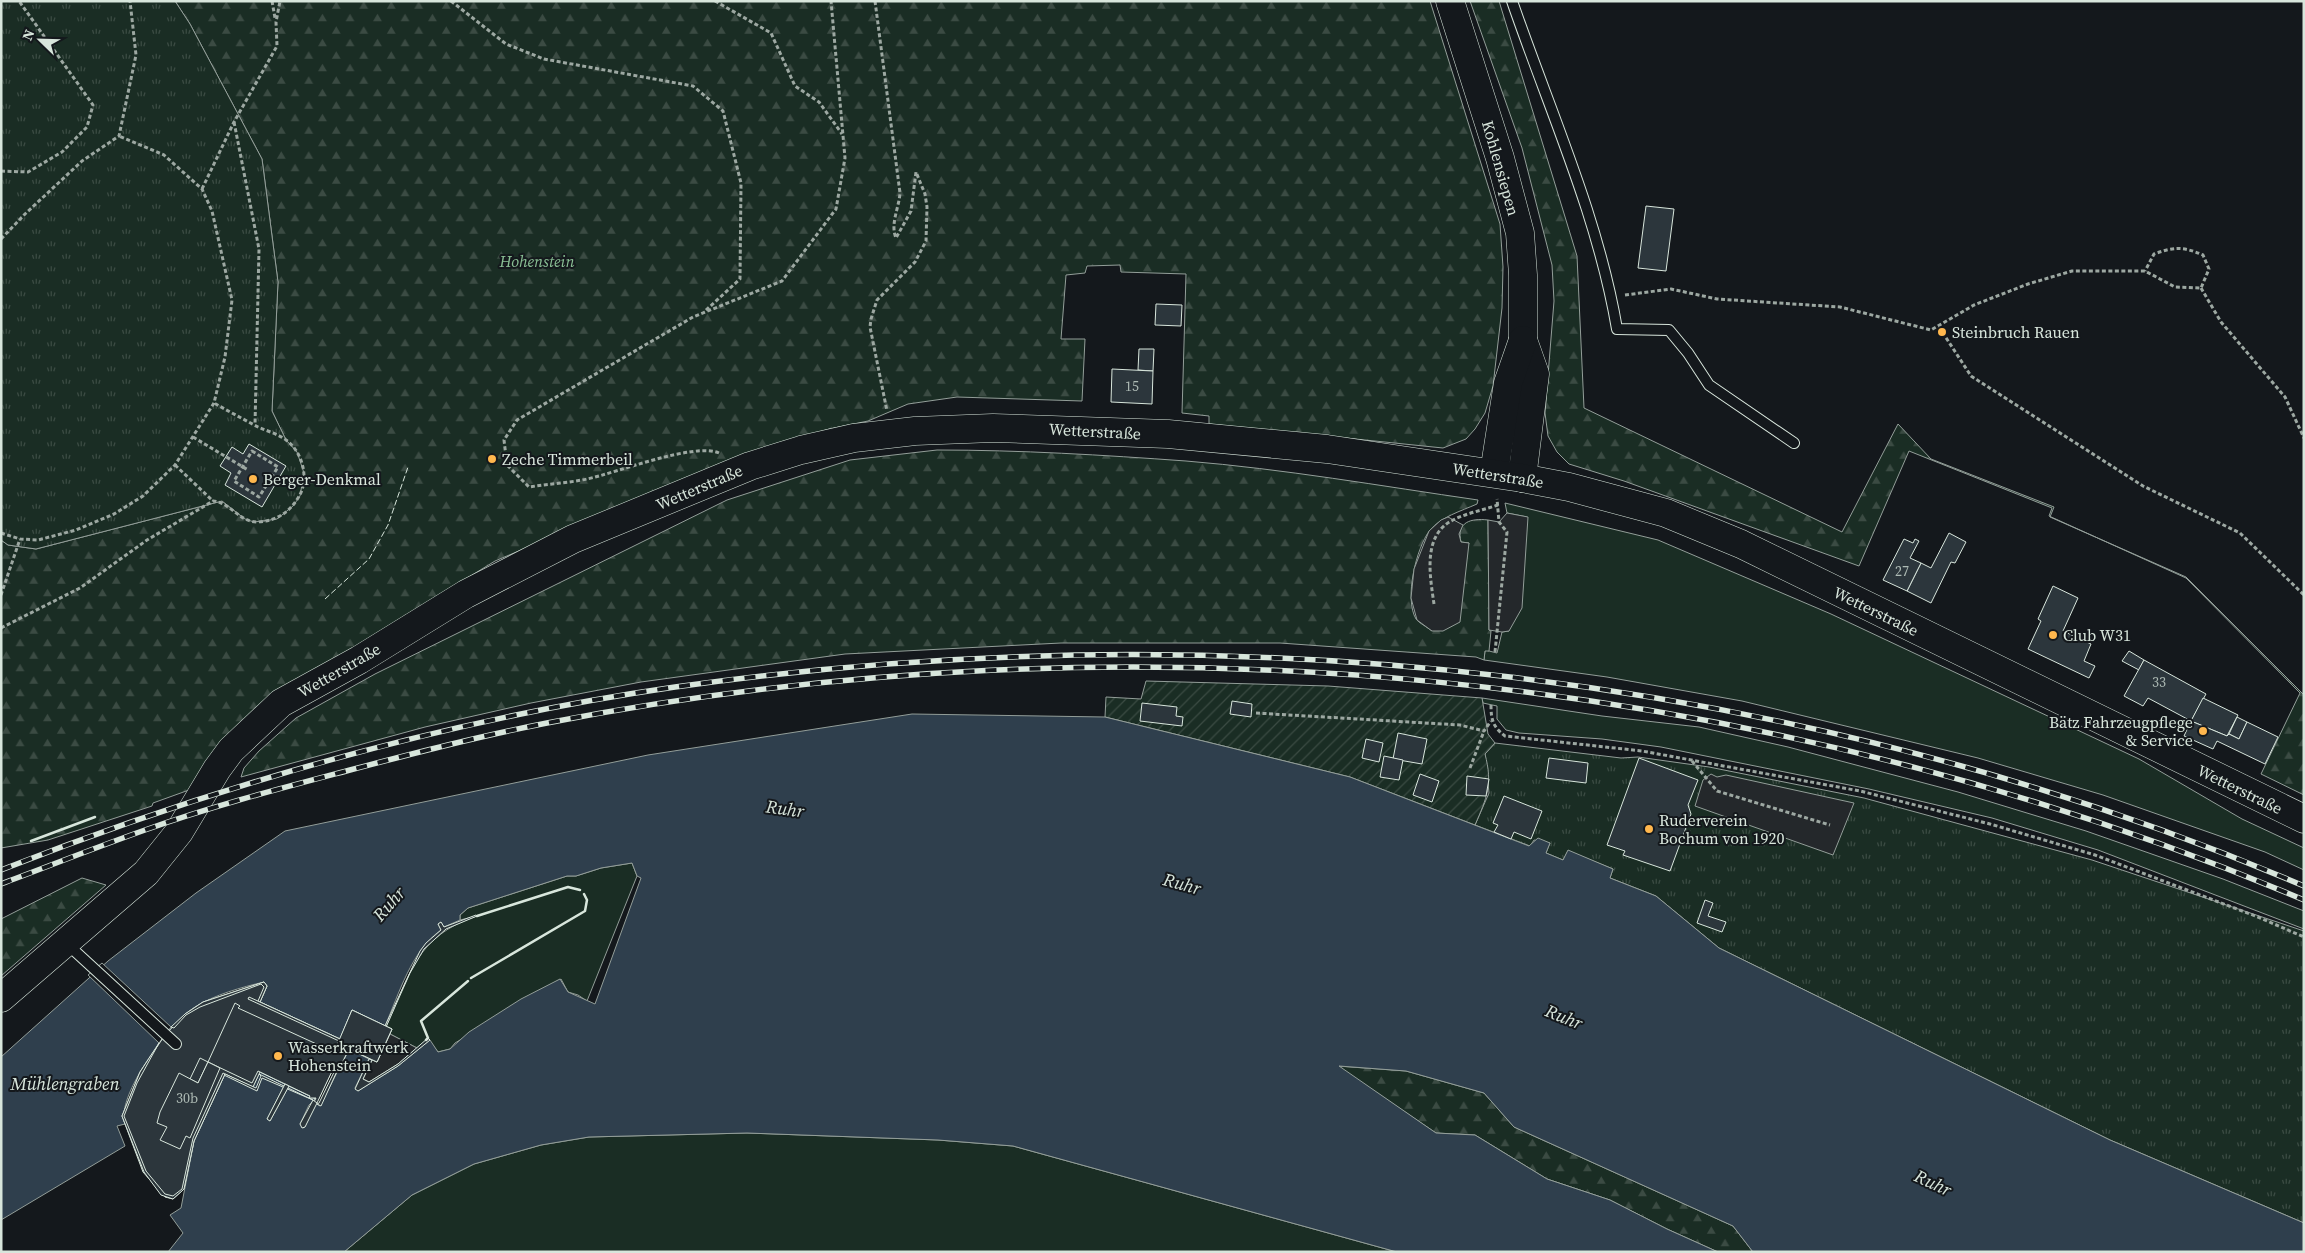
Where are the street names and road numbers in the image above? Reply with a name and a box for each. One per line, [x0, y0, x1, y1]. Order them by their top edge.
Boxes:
street label: Kohlensiepen [1477, 118, 1525, 218]
street label: Wetterstraße [1048, 418, 1142, 444]
street label: Wetterstraße [1451, 457, 1545, 493]
street label: Wetterstraße [652, 459, 746, 515]
street label: Wetterstraße [1830, 581, 1922, 641]
street label: Wetterstraße [294, 637, 384, 703]
street label: Wetterstraße [2194, 759, 2286, 819]

